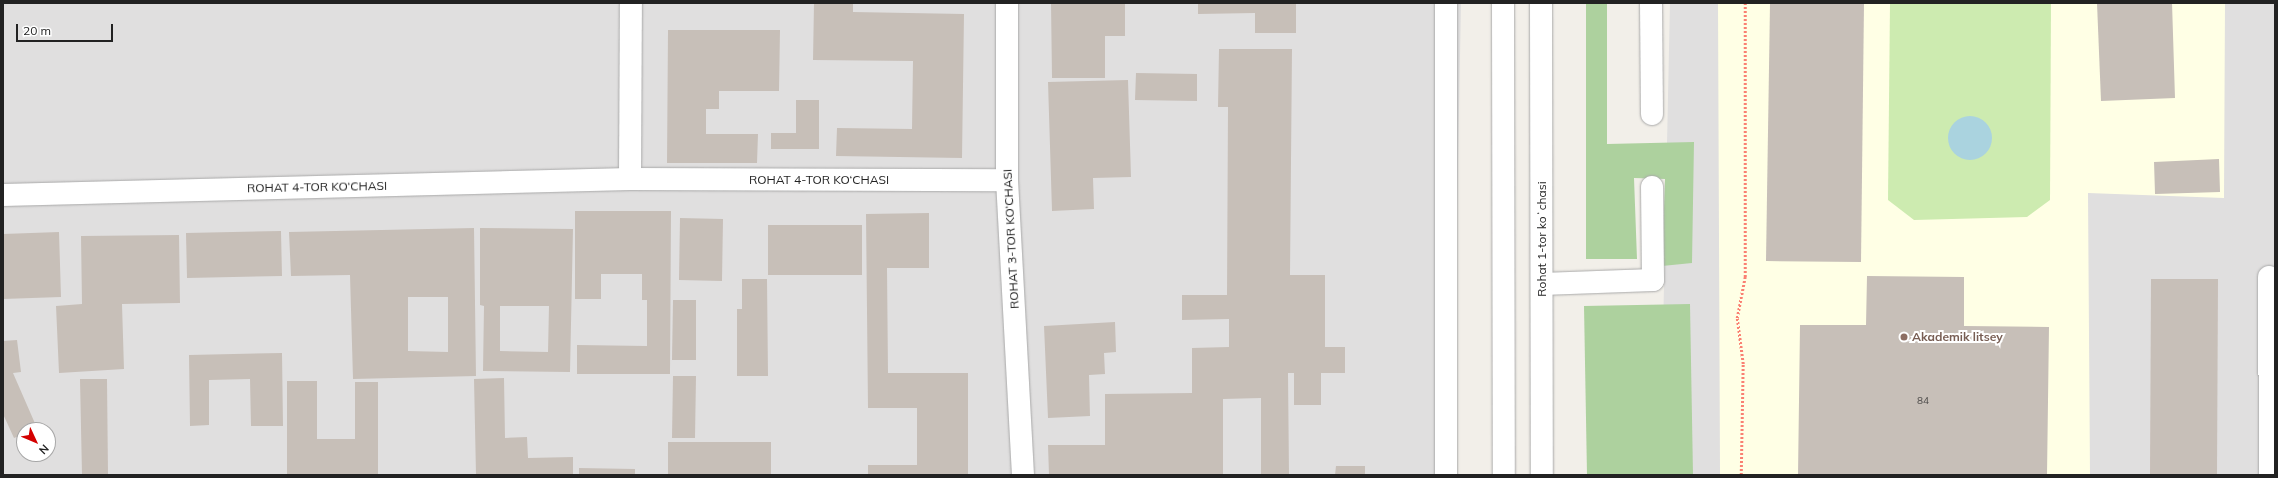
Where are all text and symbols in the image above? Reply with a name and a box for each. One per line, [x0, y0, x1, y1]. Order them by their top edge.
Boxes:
scale bar [18, 16, 115, 42]
text: 20 m [23, 23, 51, 38]
street label: ROHAT 3-TOR KO‘CHASI [1000, 169, 1022, 309]
street label: ROHAT 4-TOR KO‘CHASI [749, 173, 889, 187]
street label: ROHAT 4-TOR KO‘CHASI [247, 179, 387, 195]
street label: Rohat 1-tor koʻchasi [1535, 181, 1549, 297]
place label: Akademik litsey [1912, 330, 2003, 344]
marker: Akademik litsey [1899, 332, 1909, 342]
house number: 84 [1917, 395, 1929, 407]
north arrow [16, 422, 56, 462]
text: N [36, 442, 52, 457]

